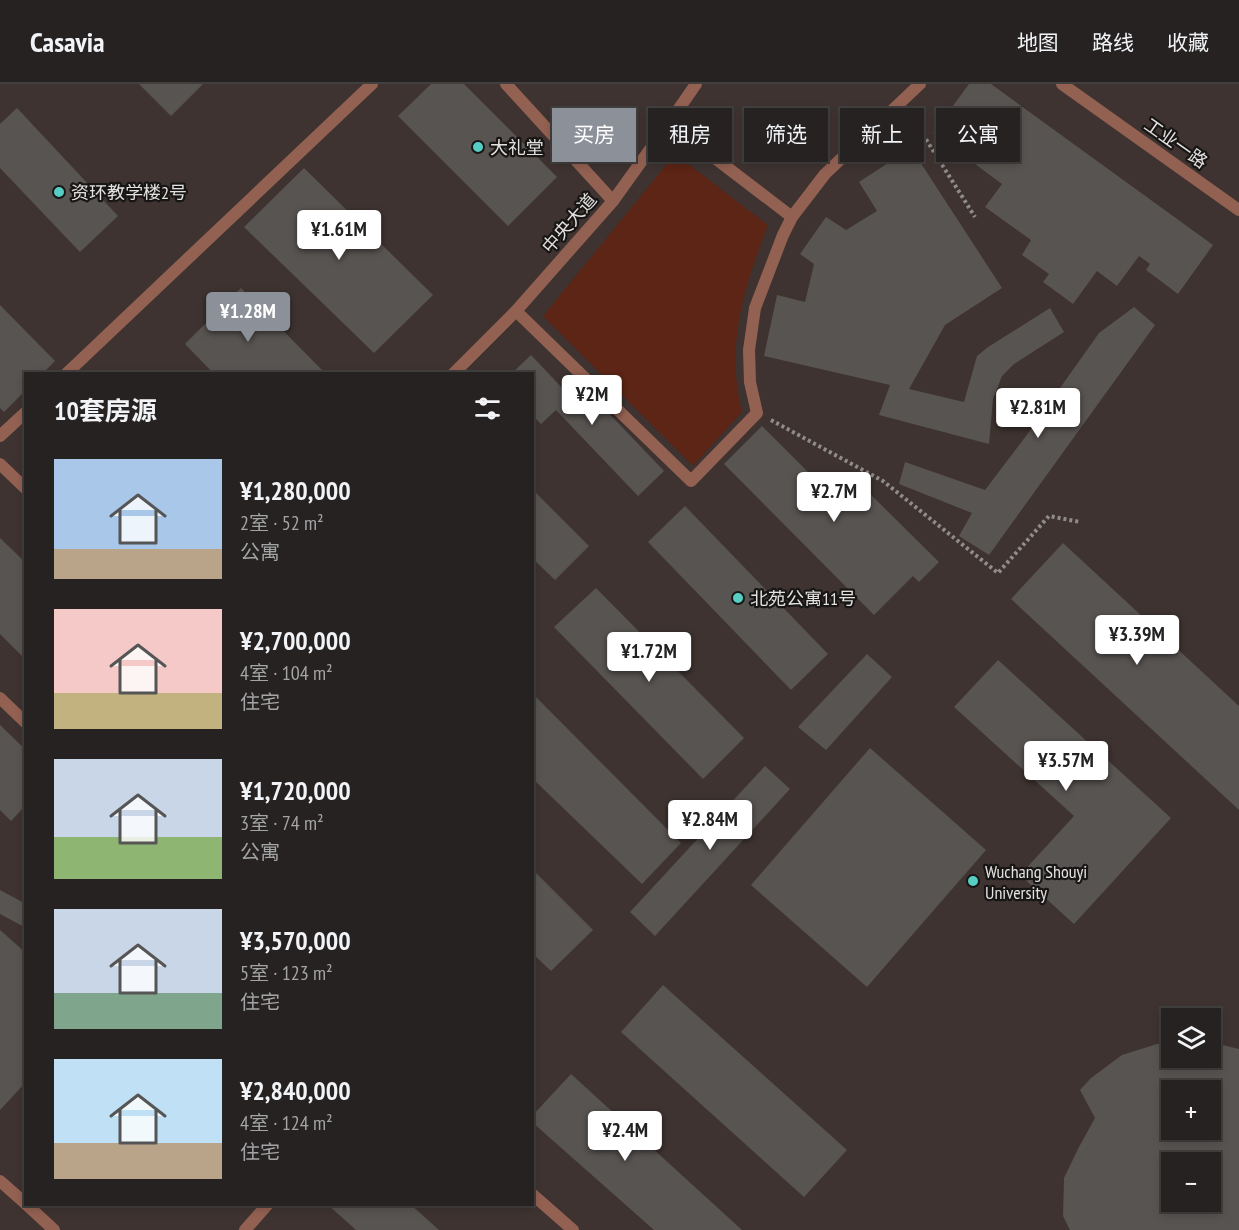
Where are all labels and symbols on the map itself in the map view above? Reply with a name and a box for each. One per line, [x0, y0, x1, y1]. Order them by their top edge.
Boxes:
street label: 工业一路 [1140, 113, 1212, 173]
place label: 大礼堂 [490, 136, 544, 159]
marker: 大礼堂 [471, 140, 485, 154]
place label: 资环教学楼2号 [71, 181, 187, 204]
marker: 资环教学楼2号 [52, 185, 66, 199]
street label: 中央大道 [537, 188, 601, 258]
pin: ¥1.61M [290, 210, 388, 261]
pin: ¥1.28M [199, 292, 297, 343]
pin: ¥2M [563, 375, 621, 426]
pin: ¥2.81M [989, 388, 1087, 439]
pin: ¥2.7M [792, 472, 876, 523]
place label: 北苑公寓11号 [750, 587, 856, 610]
marker: 北苑公寓11号 [731, 591, 745, 605]
pin: ¥3.39M [1088, 615, 1186, 666]
pin: ¥1.72M [600, 632, 698, 683]
pin: ¥3.57M [1017, 741, 1115, 792]
pin: ¥2.84M [661, 800, 759, 851]
place label: Wuchang Shouyi University [985, 860, 1087, 904]
marker: Wuchang Shouyi University [966, 874, 980, 888]
pin: ¥2.4M [583, 1111, 667, 1162]

